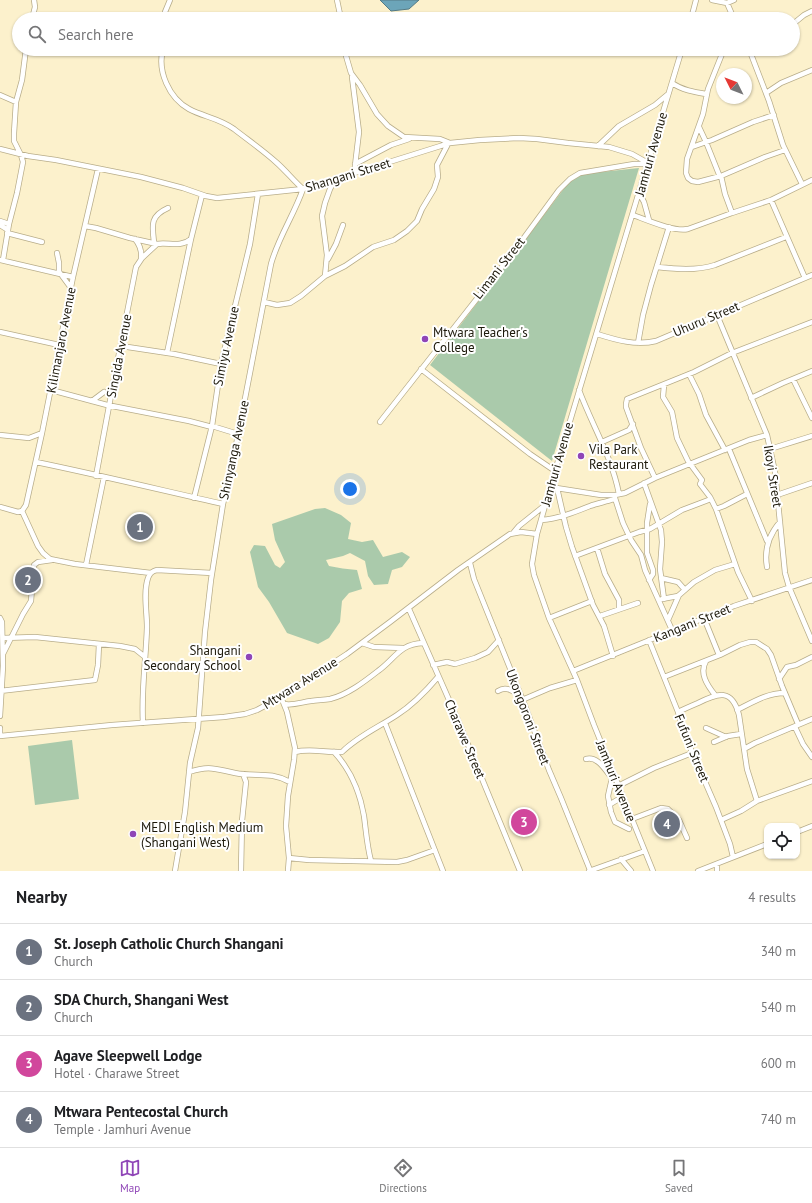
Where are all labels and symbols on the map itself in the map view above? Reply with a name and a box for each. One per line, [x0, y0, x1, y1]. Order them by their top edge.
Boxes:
north arrow [716, 68, 752, 104]
street label: Jamhuri Avenue [631, 110, 671, 199]
street label: Shangani Street [303, 154, 393, 196]
street label: Limani Street [469, 233, 529, 303]
street label: Kilimanjaro Avenue [42, 285, 80, 395]
street label: Uhuru Street [670, 297, 742, 341]
street label: Simiyu Avenue [209, 305, 243, 387]
street label: Singida Avenue [103, 313, 135, 399]
place label: Mtwara Teacher's College [433, 324, 528, 356]
marker: Mtwara Teacher's College [420, 334, 430, 344]
street label: Shinyanga Avenue [215, 399, 253, 501]
street label: Jamhuri Avenue [537, 420, 577, 509]
place label: Vila Park Restaurant [588, 441, 649, 473]
street label: Ikoyi Street [760, 444, 786, 509]
marker: Vila Park Restaurant [576, 451, 586, 461]
your location [340, 479, 360, 499]
pin: 1 [127, 512, 153, 542]
pin: 2 [15, 565, 41, 595]
street label: Kangani Street [651, 600, 734, 646]
place label: Shangani Secondary School [143, 642, 241, 674]
marker: Shangani Secondary School [244, 652, 254, 662]
street label: Mtwara Avenue [259, 653, 341, 713]
street label: Ukongoroni Street [502, 667, 554, 768]
street label: Charawe Street [441, 697, 490, 782]
street label: Fufuni Street [671, 711, 714, 785]
street label: Jamhuri Avenue [592, 737, 640, 824]
pin: 3 [511, 807, 537, 837]
pin: 4 [654, 809, 680, 839]
place label: MEDI English Medium (Shangani West) [141, 819, 263, 851]
marker: MEDI English Medium (Shangani West) [128, 829, 138, 839]

